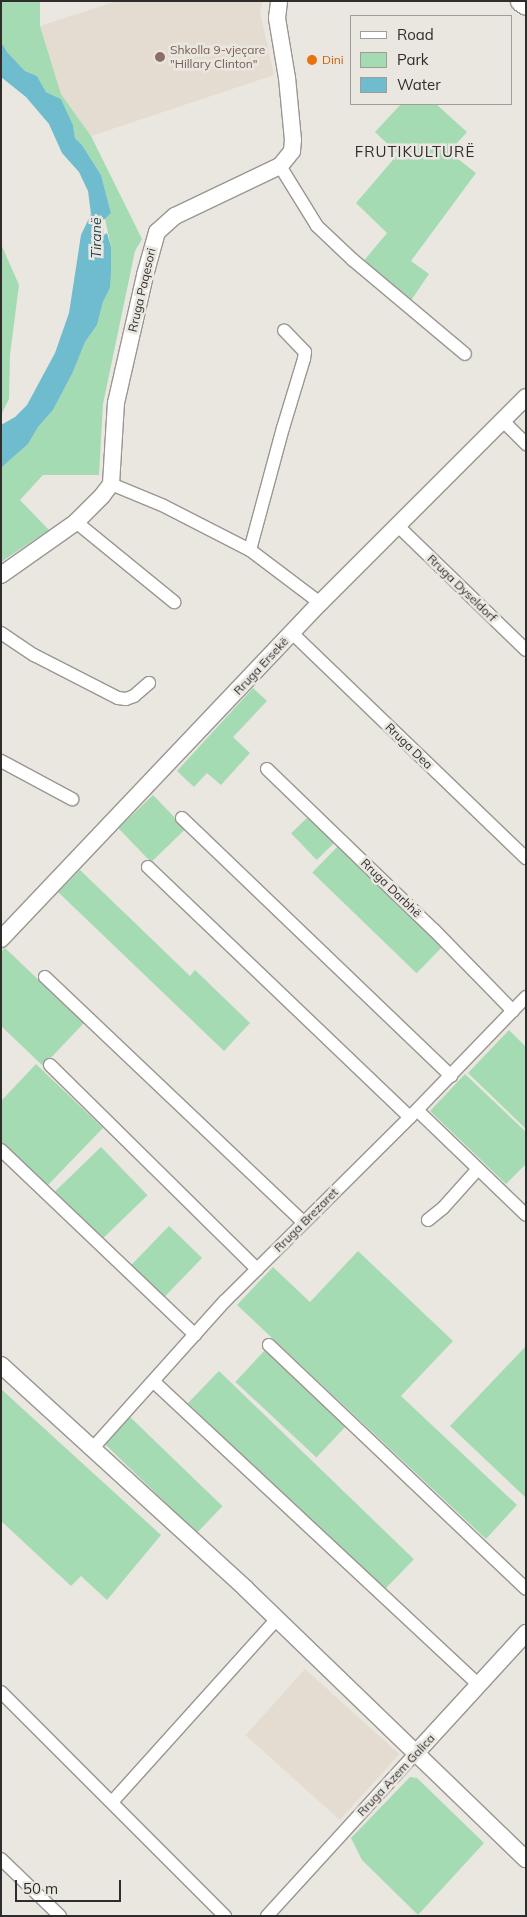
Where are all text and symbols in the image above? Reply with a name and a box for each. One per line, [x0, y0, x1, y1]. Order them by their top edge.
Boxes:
legend [350, 15, 512, 105]
text: Road [397, 25, 434, 44]
place label: Shkolla 9-vjeçare "Hillary Clinton" [170, 43, 265, 71]
text: Park [397, 50, 429, 69]
marker: Shkolla 9-vjeçare "Hillary Clinton" [154, 51, 166, 63]
place label: Dini [322, 53, 344, 67]
marker: Dini [306, 54, 318, 66]
text: Water [397, 75, 441, 94]
district label: FRUTIKULTURË [353, 143, 477, 161]
water label: Tiranë [88, 217, 104, 259]
street label: Rruga Paqesori [125, 247, 159, 333]
street label: Rruga Dyseldorf [424, 551, 500, 625]
street label: Rruga Ersekë [231, 634, 291, 698]
street label: Rruga Dea [382, 720, 436, 772]
street label: Rruga Darbhë [358, 856, 424, 920]
street label: Rruga Brezaret [271, 1185, 341, 1255]
street label: Rruga Azem Galica [354, 1731, 438, 1819]
scale bar [18, 1870, 124, 1902]
text: 50 m [23, 1879, 58, 1898]

